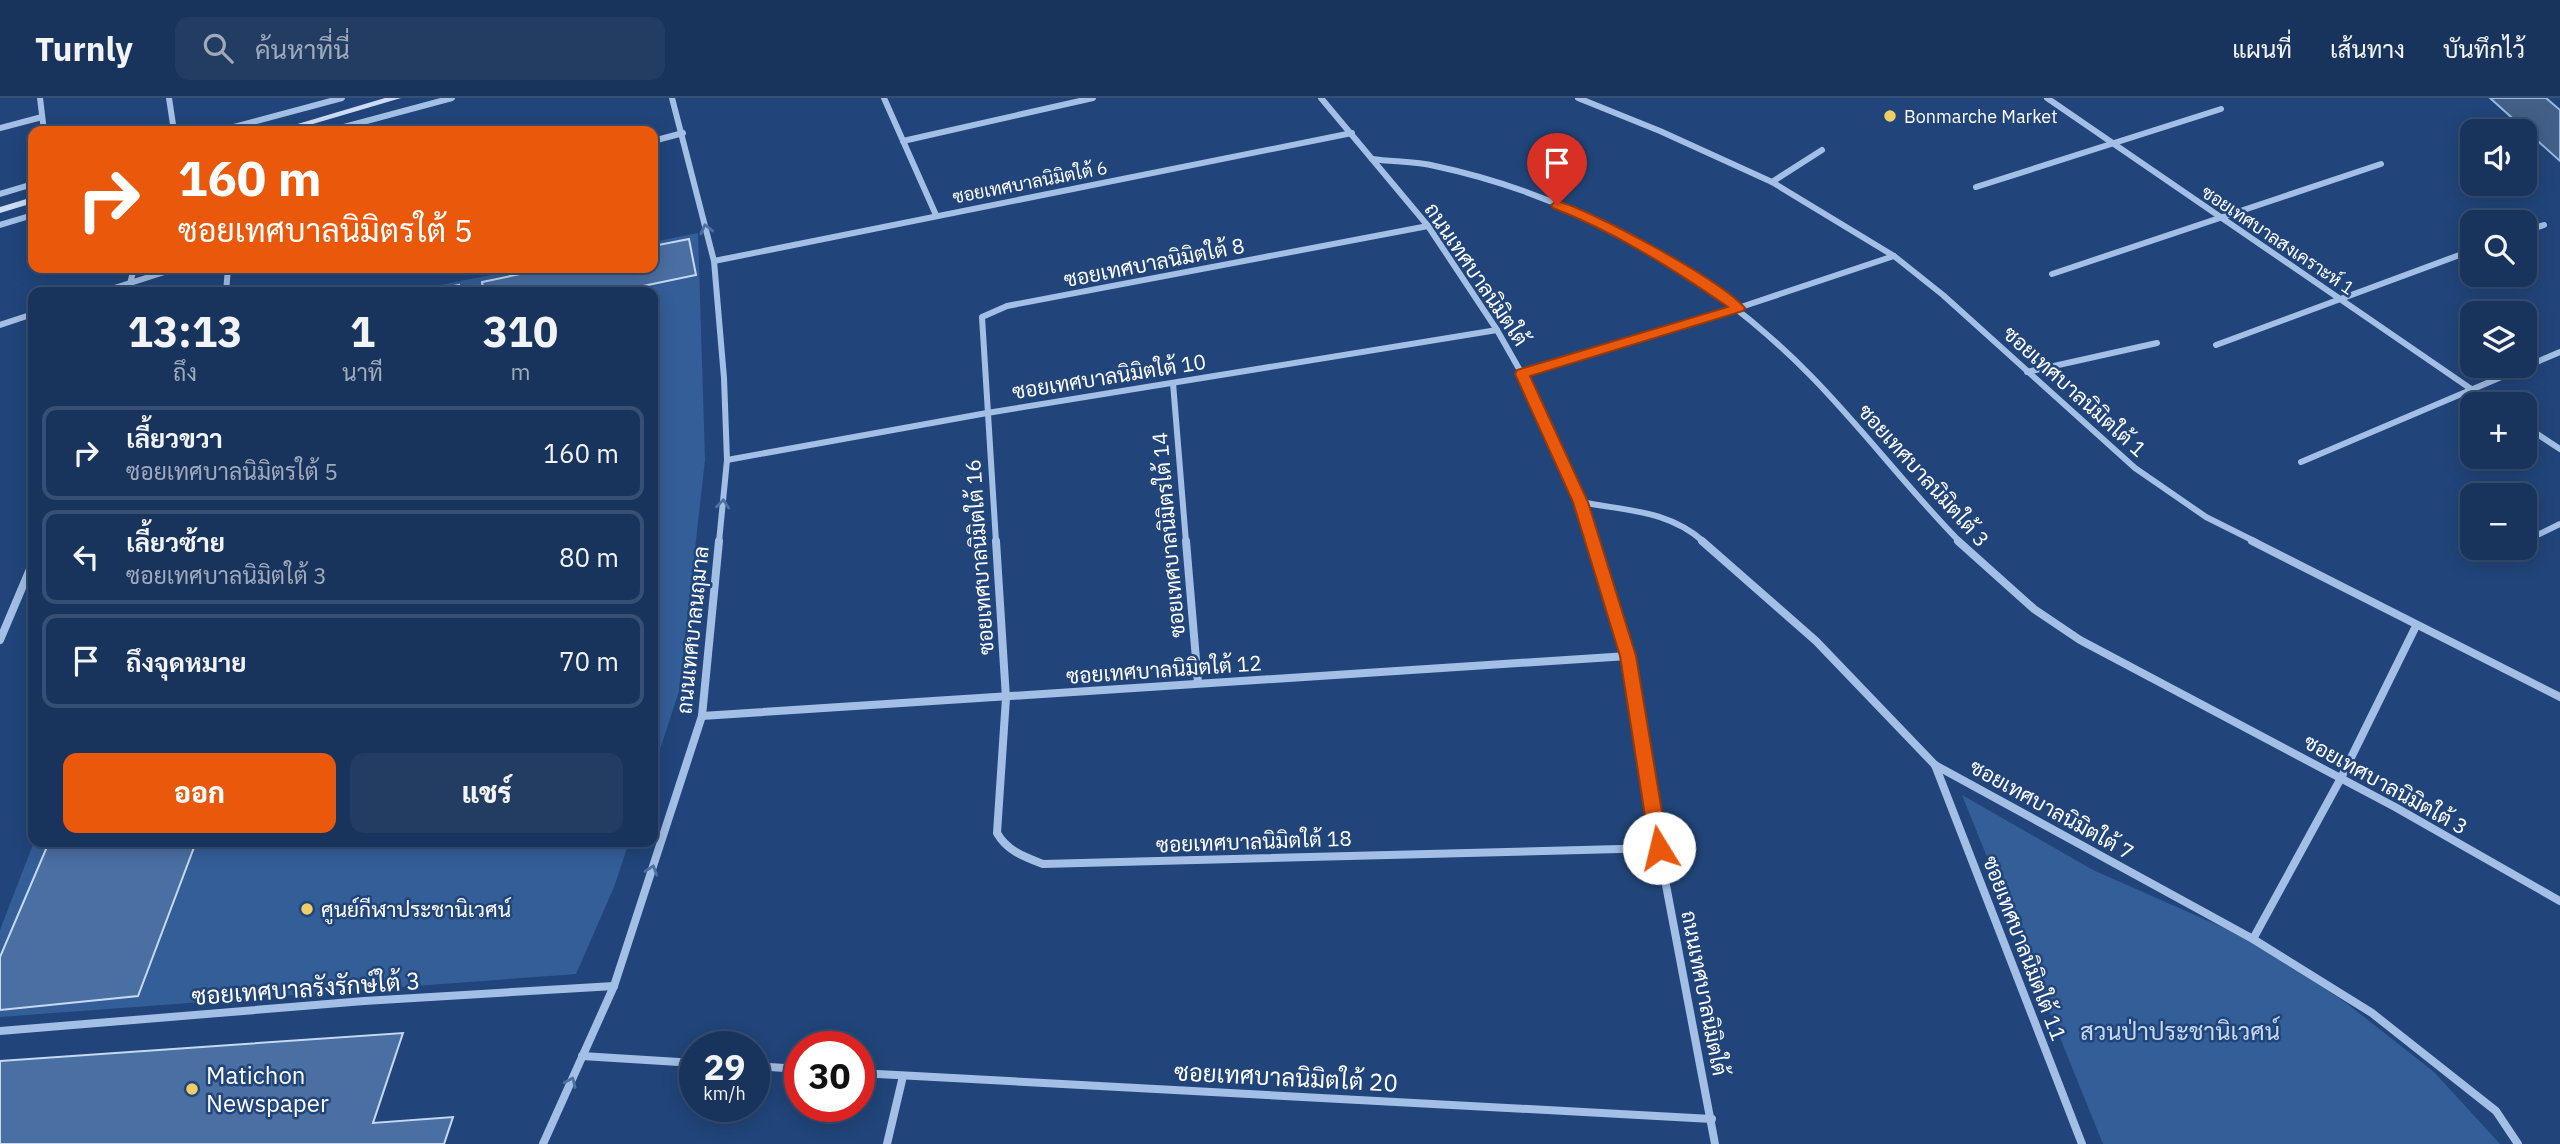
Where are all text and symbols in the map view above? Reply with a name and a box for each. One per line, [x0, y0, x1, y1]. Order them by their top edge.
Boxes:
search box [175, 17, 665, 80]
text: Turnly [35, 27, 133, 70]
icon: search [199, 29, 237, 67]
text: ค้นหาที่นี่ [255, 32, 350, 66]
text: แผนที่ [2232, 33, 2292, 65]
text: เส้นทาง [2330, 33, 2405, 65]
text: บันทึกไว้ [2443, 33, 2525, 65]
place label: Bonmarche Market [1904, 105, 2058, 128]
marker: Bonmarche Market [1882, 108, 1898, 124]
map controls [2460, 119, 2537, 560]
button: sound [2460, 119, 2537, 196]
pin [1527, 133, 1587, 205]
icon: arrive [1538, 144, 1576, 182]
text: 160 m [178, 146, 322, 209]
icon: right [63, 154, 154, 245]
street label: ซอยเทศบาลนิมิตใต้ 6 [950, 155, 1109, 208]
street label: ซอยเทศบาลสงเคราะห์ 1 [2197, 179, 2359, 300]
street label: ถนนเทศบาลนิมิตใต้ [1419, 197, 1536, 352]
text: ซอยเทศบาลนิมิตรใต้ 5 [178, 209, 473, 251]
button: search [2460, 210, 2537, 287]
one-way arrow [700, 223, 714, 235]
street label: ซอยเทศบาลนิมิตใต้ 8 [1061, 231, 1247, 293]
button: layers [2460, 301, 2537, 378]
text: 13:13 [128, 304, 242, 359]
text: 1 [350, 304, 375, 359]
text: 310 [483, 304, 558, 359]
street label: ซอยเทศบาลนิมิตใต้ 1 [1997, 319, 2153, 463]
street label: ซอยเทศบาลนิมิตใต้ 10 [1010, 347, 1208, 405]
text: m [510, 356, 531, 386]
text: ถึง [173, 357, 197, 387]
text: นาที [342, 357, 383, 387]
button: + [2460, 392, 2537, 469]
street label: ซอยเทศบาลนิมิตใต้ 3 [1852, 397, 1996, 553]
text: เลี้ยวขวา [126, 421, 223, 455]
street label: ซอยเทศบาลนิมิตรใต้ 14 [1145, 431, 1191, 639]
icon: right [67, 434, 105, 472]
text: 160 m [543, 436, 619, 470]
text: ซอยเทศบาลนิมิตรใต้ 5 [126, 456, 338, 486]
street label: ซอยเทศบาลนิมิตใต้ 16 [958, 458, 1000, 656]
button: − [2460, 483, 2537, 560]
one-way arrow [715, 498, 730, 509]
text: เลี้ยวซ้าย [126, 525, 225, 559]
icon: left [67, 538, 105, 576]
text: 80 m [559, 540, 619, 574]
street label: ถนนเทศบาลนฤมาล [669, 545, 715, 715]
text: ซอยเทศบาลนิมิตใต้ 3 [126, 560, 327, 590]
icon: arrive [67, 642, 105, 680]
text: 70 m [559, 644, 619, 678]
text: ถึงจุดหมาย [126, 645, 247, 679]
street label: ซอยเทศบาลนิมิตใต้ 12 [1065, 648, 1263, 690]
street label: ซอยเทศบาลนิมิตใต้ 3 [2299, 727, 2473, 841]
street label: ซอยเทศบาลนิมิตใต้ 7 [1965, 752, 2139, 866]
button: ออก [63, 753, 336, 833]
button: แชร์ [350, 753, 623, 833]
position arrow [1622, 811, 1696, 885]
street label: ซอยเทศบาลนิมิตใต้ 18 [1156, 824, 1352, 858]
street label: ซอยเทศบาลนิมิตใต้ 11 [1977, 851, 2073, 1045]
one-way arrow [644, 864, 658, 876]
place label: ศูนย์กีฬาประชานิเวศน์ [321, 895, 511, 925]
marker: ศูนย์กีฬาประชานิเวศน์ [299, 901, 315, 917]
street label: ถนนเทศบาลนิมิตใต้ [1675, 908, 1735, 1079]
street label: ซอยเทศบาลรังรักษ์ใต้ 3 [191, 964, 421, 1012]
park label: สวนป่าประชานิเวศน์ [2080, 1015, 2280, 1047]
speed limit sign: 30 [784, 1031, 875, 1122]
text: 29 [703, 1044, 746, 1090]
street label: ซอยเทศบาลนิมิตใต้ 20 [1173, 1055, 1399, 1099]
place label: Matichon Newspaper [206, 1059, 329, 1119]
one-way arrow [562, 1077, 576, 1089]
marker: Matichon Newspaper [184, 1081, 200, 1097]
text: km/h [703, 1082, 746, 1105]

